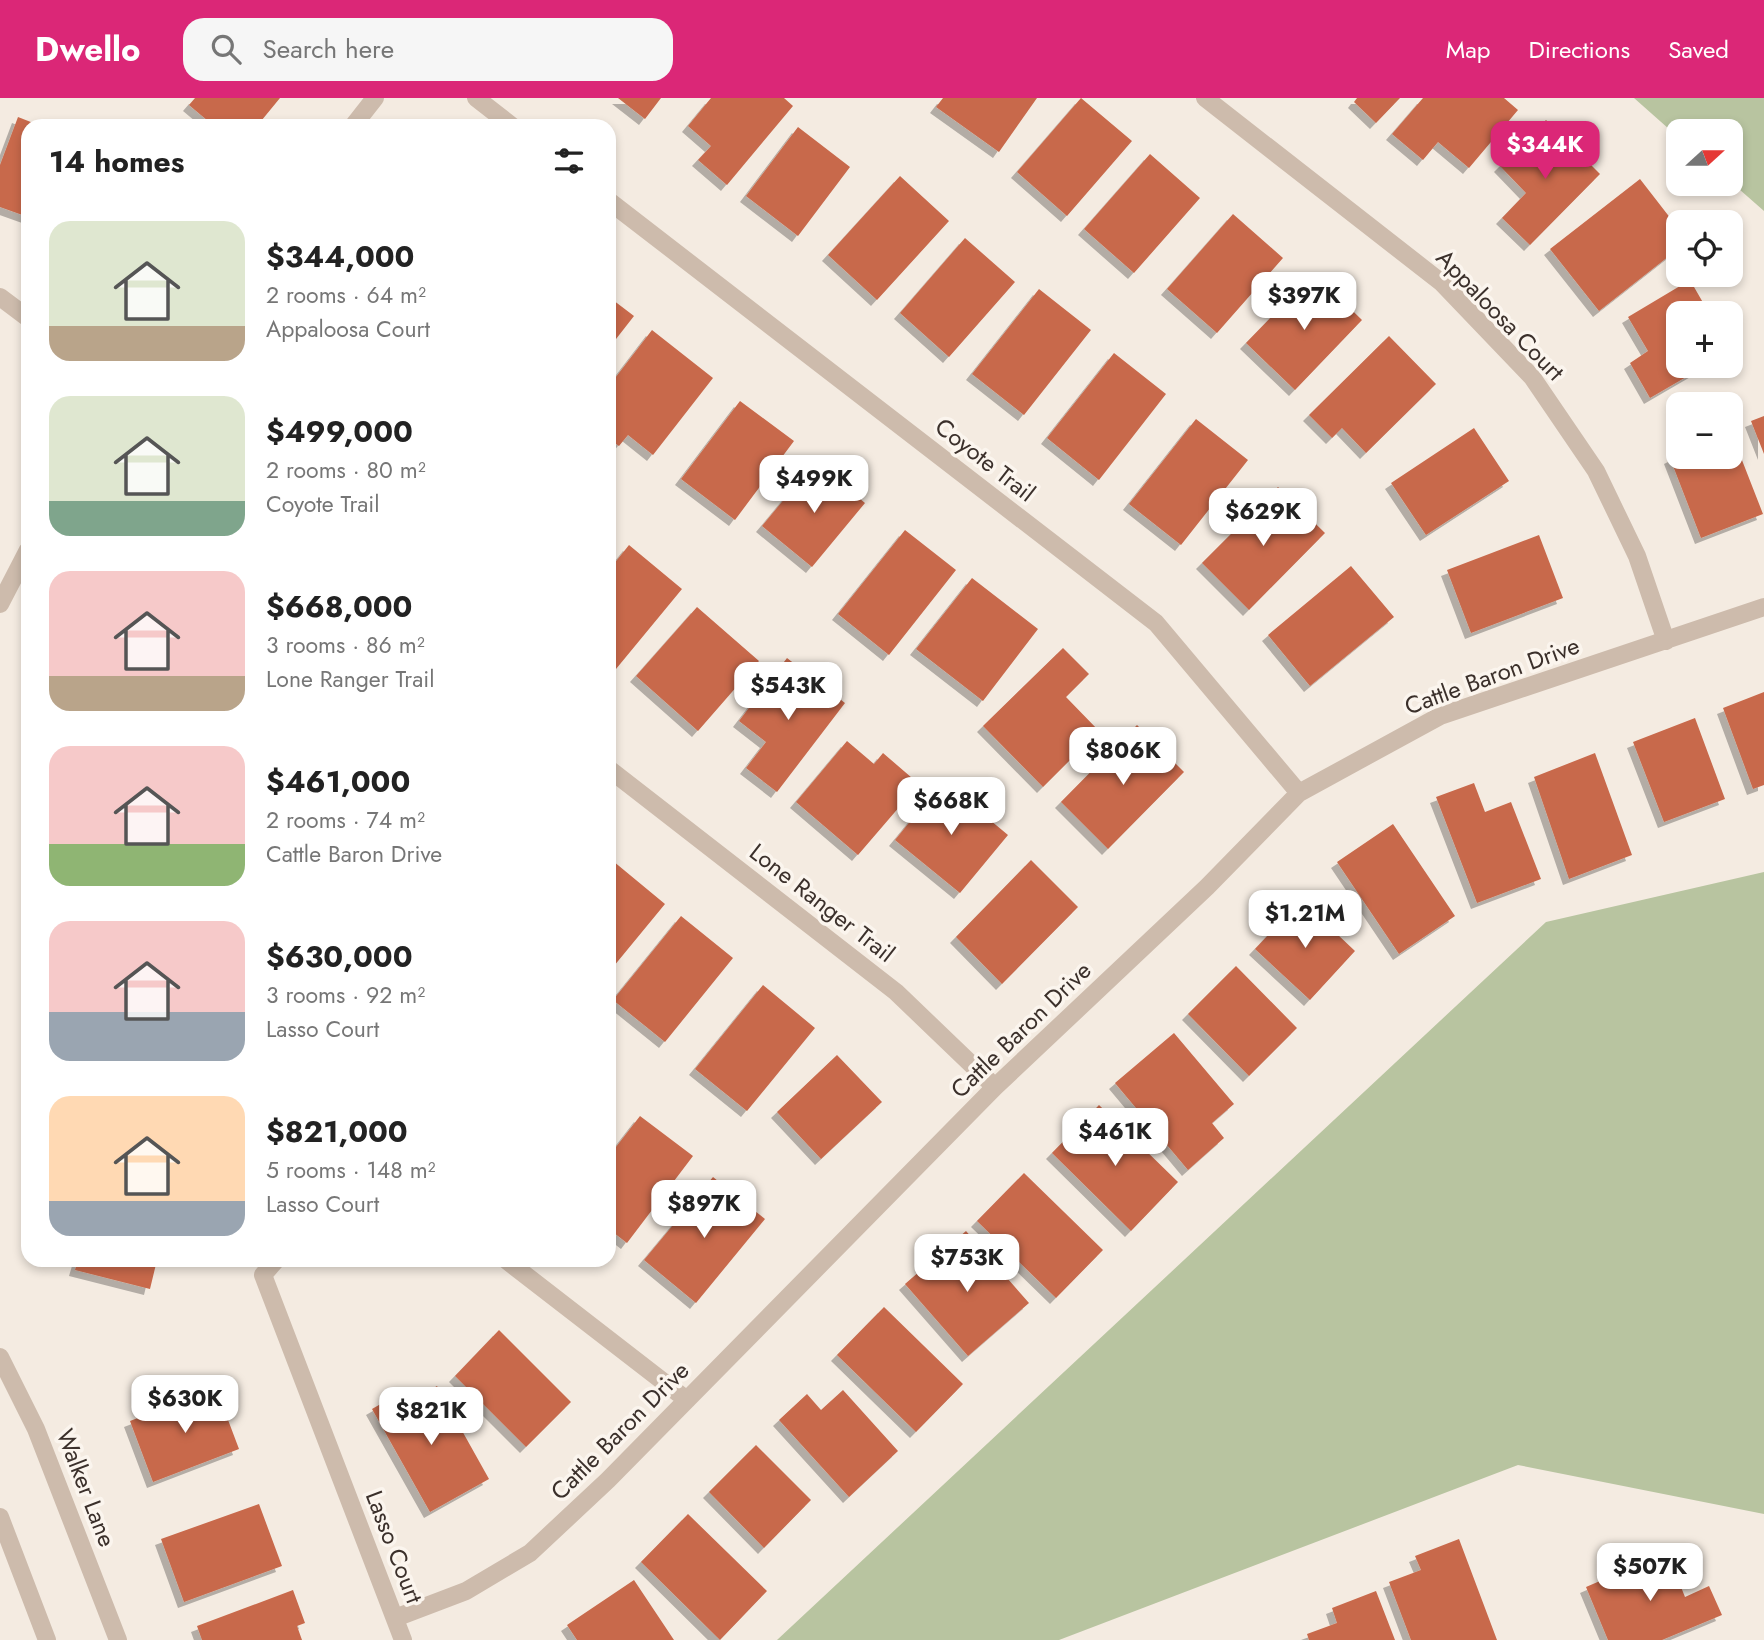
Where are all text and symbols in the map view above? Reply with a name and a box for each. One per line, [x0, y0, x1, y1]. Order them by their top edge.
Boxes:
search box [183, 18, 673, 81]
text: Dwello [35, 26, 141, 73]
icon: search [207, 30, 245, 68]
text: Search here [263, 30, 394, 68]
text: Map [1446, 32, 1491, 67]
text: Directions [1529, 32, 1630, 67]
text: Saved [1668, 32, 1729, 67]
north arrow [1666, 119, 1743, 196]
map controls [1666, 119, 1743, 469]
pin: $344K [1496, 122, 1594, 181]
text: $344K [1507, 127, 1583, 161]
text: 14 homes [49, 140, 184, 183]
icon: filters [550, 142, 588, 180]
button: locate [1666, 210, 1743, 287]
text: $344,000 [266, 235, 414, 278]
street label: Appaloosa Court [1428, 241, 1573, 388]
icon: home [105, 249, 189, 333]
pin: $397K [1255, 272, 1353, 332]
text: 2 rooms · 64 m² [266, 278, 426, 312]
text: $397K [1267, 278, 1341, 312]
button: + [1666, 301, 1743, 378]
text: Appaloosa Court [266, 312, 430, 346]
button: − [1666, 392, 1743, 469]
street label: Coyote Trail [928, 409, 1043, 510]
text: $499,000 [266, 410, 413, 453]
icon: home [105, 424, 189, 508]
text: 2 rooms · 80 m² [266, 453, 426, 487]
pin: $499K [765, 456, 863, 515]
text: $499K [775, 461, 853, 495]
text: Coyote Trail [266, 487, 380, 521]
pin: $629K [1214, 489, 1312, 548]
text: $629K [1225, 494, 1301, 528]
text: $668,000 [266, 585, 412, 628]
icon: home [105, 599, 189, 683]
text: 3 rooms · 86 m² [266, 628, 425, 662]
street label: Cattle Baron Drive [1400, 628, 1584, 723]
text: Lone Ranger Trail [266, 662, 435, 696]
pin: $543K [739, 662, 837, 722]
text: $543K [750, 668, 826, 702]
pin: $806K [1074, 728, 1172, 787]
text: $806K [1085, 733, 1161, 767]
text: $461,000 [266, 760, 410, 803]
icon: home [105, 774, 189, 858]
pin: $668K [902, 778, 1000, 837]
text: $668K [913, 783, 989, 817]
text: 2 rooms · 74 m² [266, 803, 425, 837]
street label: Lone Ranger Trail [742, 835, 902, 971]
text: Cattle Baron Drive [266, 837, 442, 871]
pin: $1.21M [1248, 890, 1362, 950]
text: $1.21M [1265, 896, 1345, 930]
text: $630,000 [266, 935, 413, 978]
icon: home [105, 949, 189, 1033]
street label: Cattle Baron Drive [942, 953, 1099, 1106]
text: 3 rooms · 92 m² [266, 978, 425, 1012]
text: Lasso Court [266, 1012, 379, 1046]
pin: $461K [1066, 1108, 1164, 1168]
text: $821,000 [266, 1110, 408, 1153]
text: $461K [1078, 1114, 1152, 1148]
icon: home [105, 1124, 189, 1208]
text: 5 rooms · 148 m² [266, 1153, 436, 1187]
pin: $897K [655, 1180, 753, 1240]
text: $897K [667, 1186, 741, 1220]
text: Lasso Court [266, 1187, 379, 1221]
pin: $753K [918, 1234, 1016, 1294]
text: $753K [930, 1240, 1004, 1274]
street label: Cattle Baron Drive [542, 1353, 697, 1508]
pin: $630K [136, 1376, 234, 1435]
text: $630K [147, 1381, 223, 1415]
pin: $821K [382, 1388, 480, 1447]
text: $821K [395, 1393, 467, 1427]
street label: Walker Lane [48, 1424, 125, 1552]
street label: Lasso Court [357, 1485, 432, 1608]
pin: $507K [1601, 1544, 1699, 1603]
text: $507K [1613, 1549, 1687, 1583]

